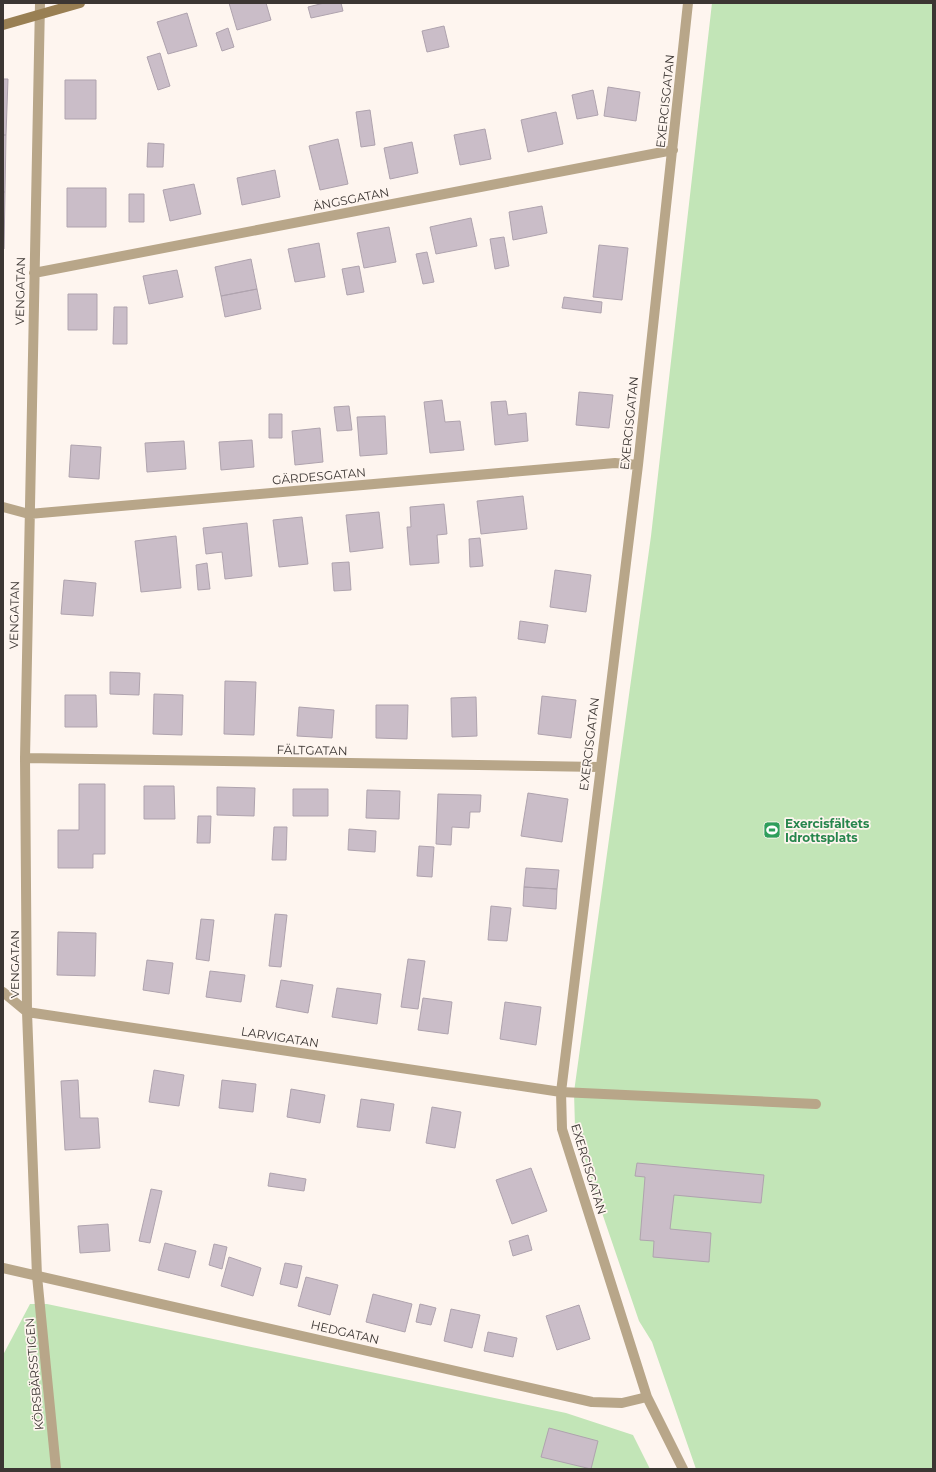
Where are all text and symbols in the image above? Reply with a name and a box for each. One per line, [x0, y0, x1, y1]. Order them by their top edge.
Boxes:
street label: EXERCISGATAN [653, 53, 677, 149]
street label: ÄNGSGATAN [312, 184, 390, 214]
street label: VENGATAN [12, 257, 28, 325]
street label: EXERCISGATAN [617, 375, 641, 471]
street label: GÄRDESGATAN [271, 464, 367, 488]
street label: VENGATAN [6, 581, 22, 649]
street label: EXERCISGATAN [576, 696, 602, 792]
street label: FÄLTGATAN [276, 742, 348, 758]
place label: Exercisfältets Idrottsplats [785, 816, 870, 845]
sports icon: Exercisfältets Idrottsplats [762, 820, 782, 840]
street label: VENGATAN [7, 930, 22, 998]
street label: LARVIGATAN [240, 1023, 320, 1051]
street label: EXERCISGATAN [568, 1122, 610, 1216]
street label: KÖRSBÄRSSTIGEN [22, 1317, 46, 1431]
street label: HEDGATAN [309, 1317, 381, 1347]

